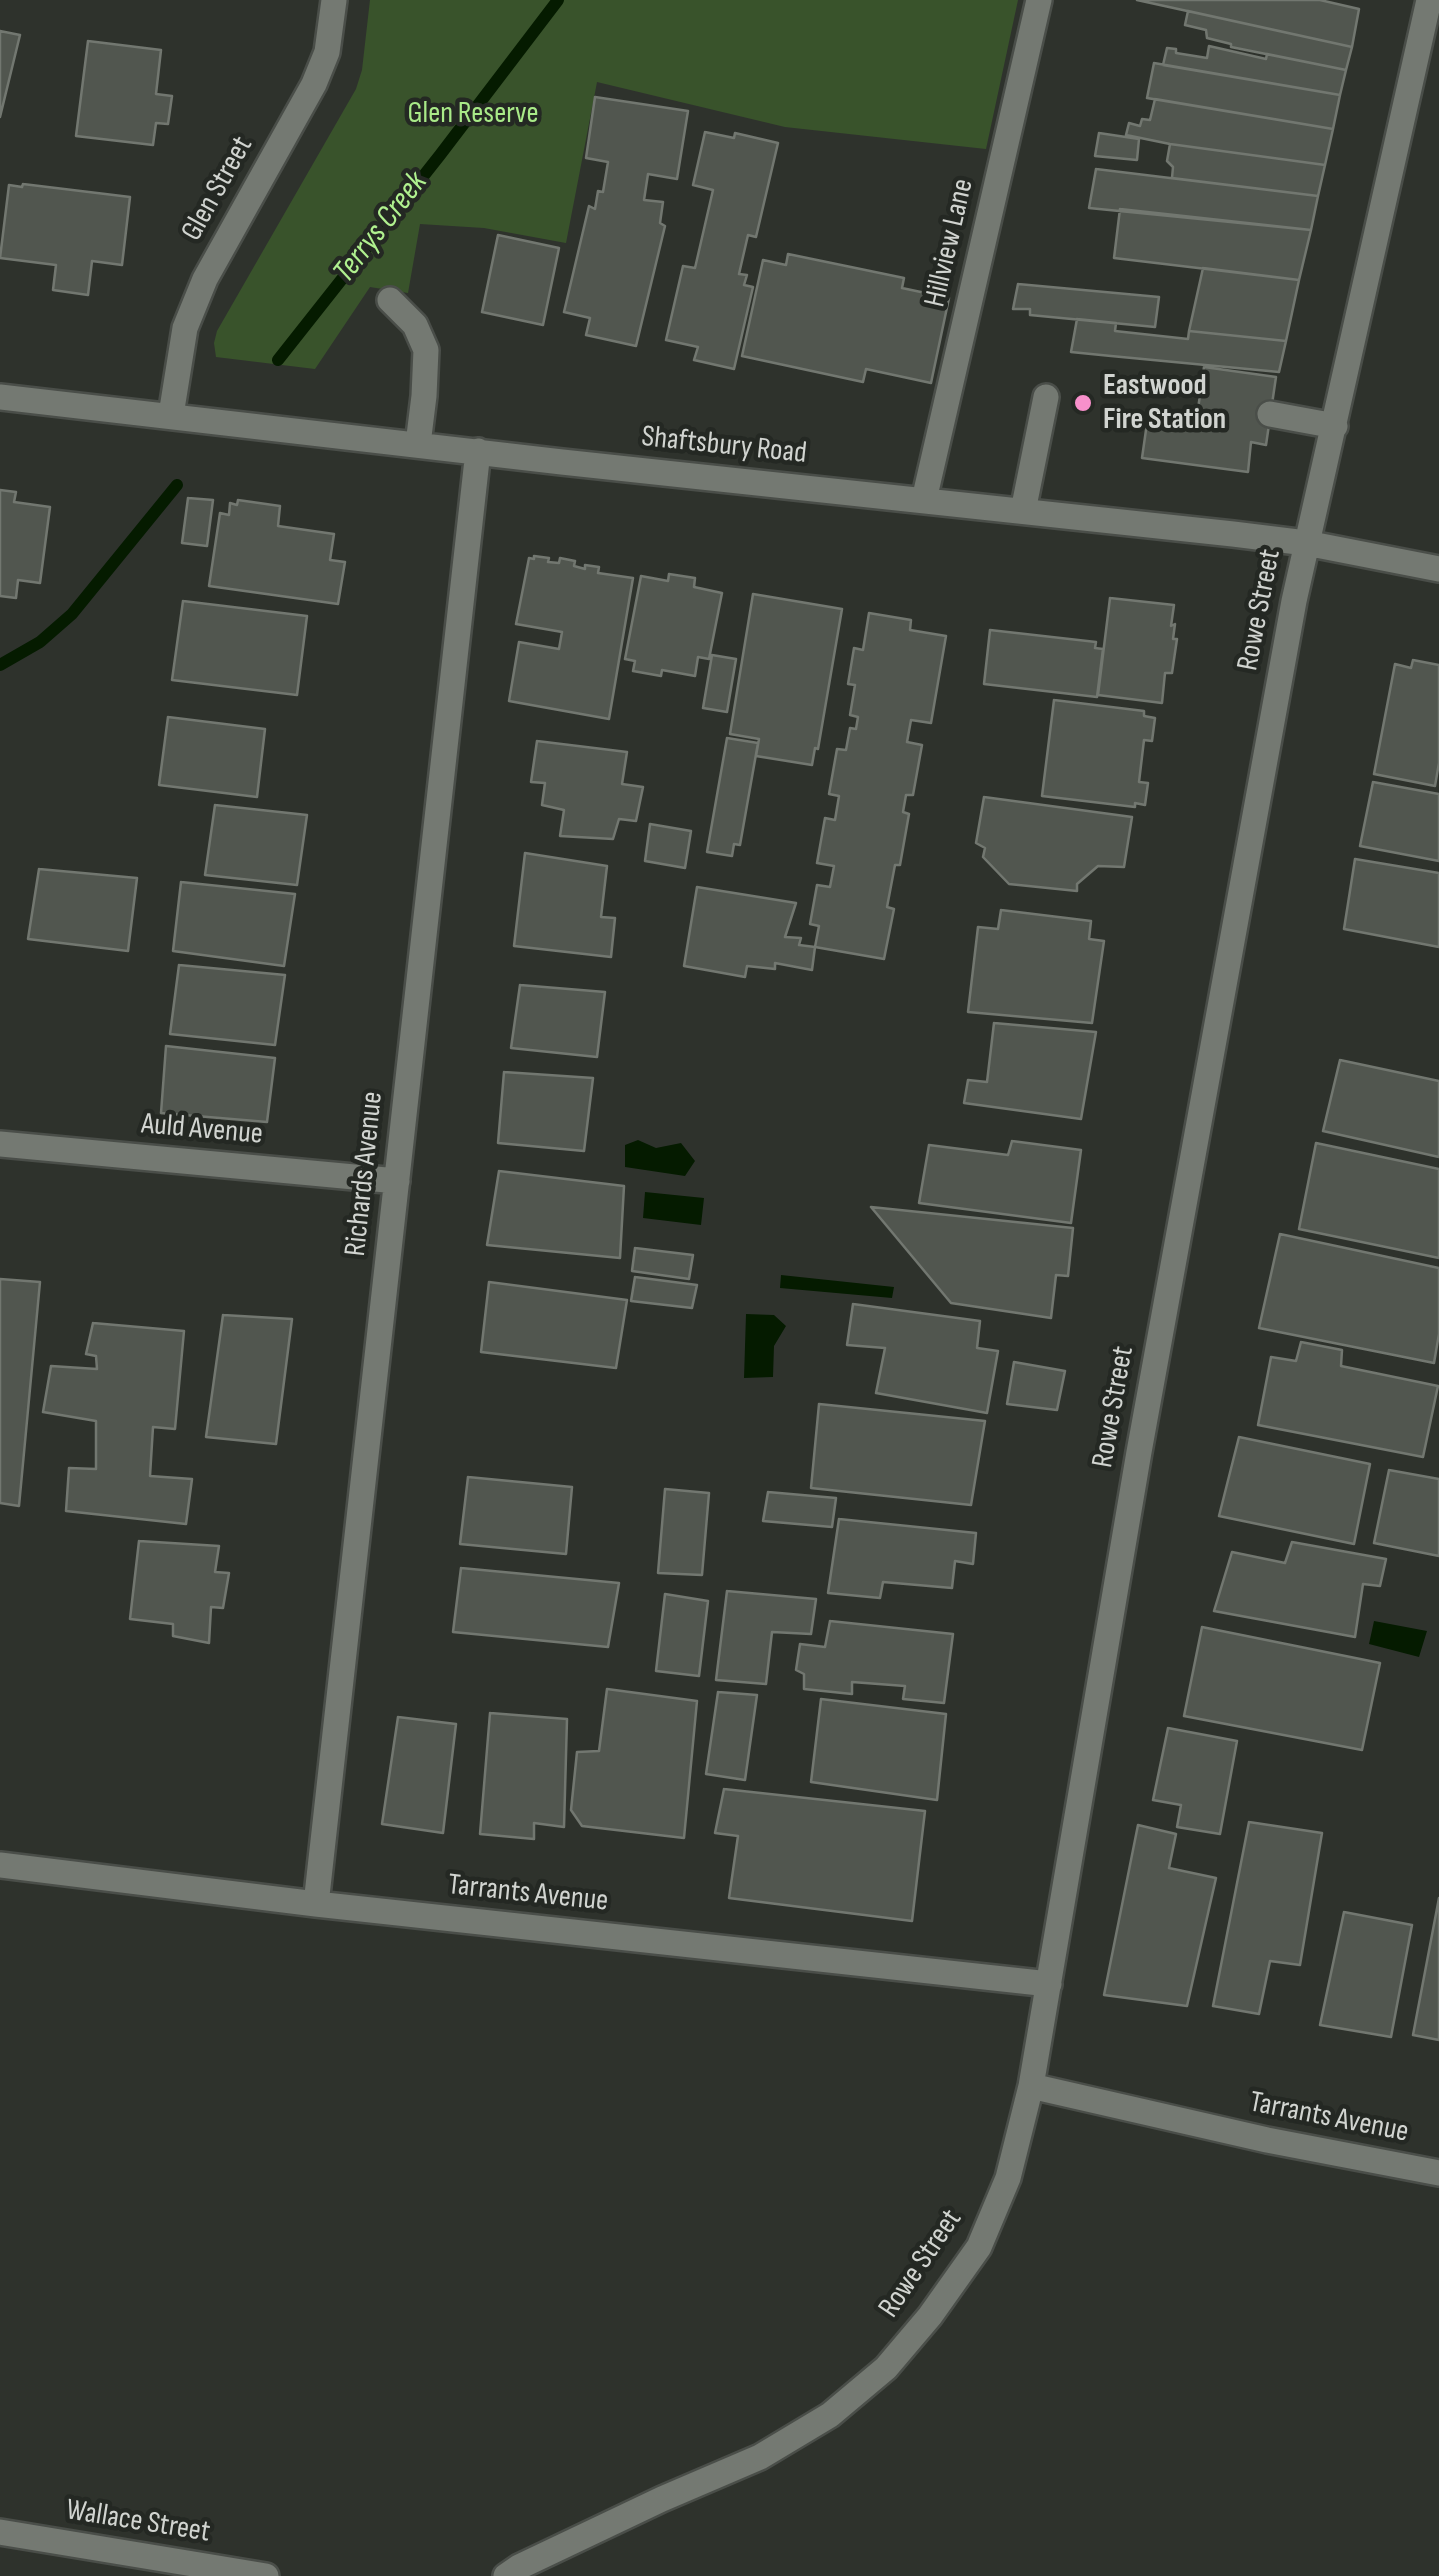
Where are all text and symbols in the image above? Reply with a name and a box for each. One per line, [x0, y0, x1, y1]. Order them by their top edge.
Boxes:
park label: Glen Reserve [408, 96, 538, 132]
street label: Glen Street [175, 131, 261, 247]
water label: Terrys Creek [326, 165, 436, 291]
street label: Hillview Lane [918, 175, 982, 311]
place label: Eastwood Fire Station [1103, 368, 1226, 438]
marker: Eastwood Fire Station [1072, 392, 1094, 414]
street label: Shaftsbury Road [640, 419, 808, 473]
street label: Rowe Street [1231, 546, 1289, 674]
street label: Richards Avenue [338, 1090, 392, 1258]
street label: Auld Avenue [140, 1107, 264, 1153]
street label: Rowe Street [1086, 1343, 1142, 1471]
street label: Tarrants Avenue [446, 1868, 610, 1920]
street label: Tarrants Avenue [1247, 2085, 1411, 2151]
street label: Rowe Street [872, 2203, 970, 2325]
street label: Wallace Street [64, 2493, 212, 2551]

